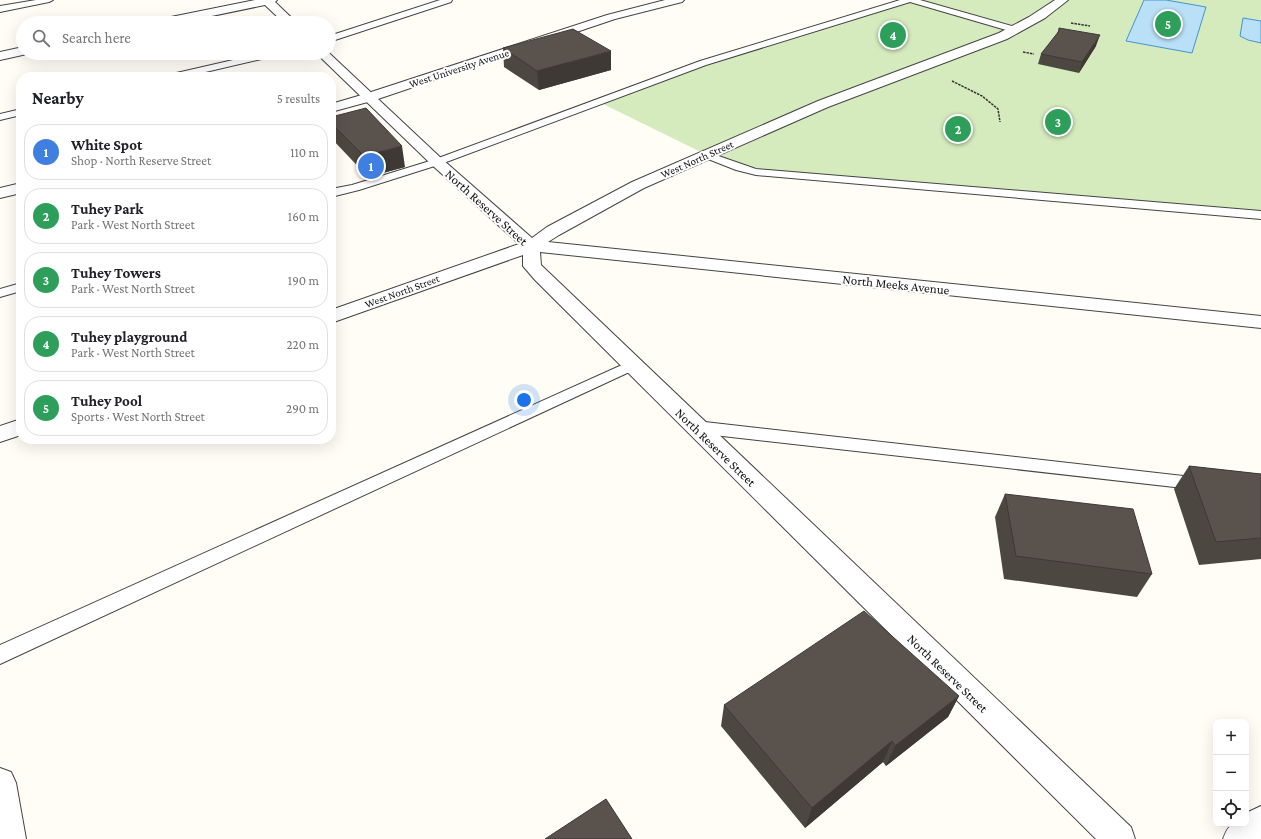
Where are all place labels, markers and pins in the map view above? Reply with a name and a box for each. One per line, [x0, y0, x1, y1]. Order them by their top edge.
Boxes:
pin: 5 [1155, 9, 1181, 39]
pin: 4 [880, 20, 906, 50]
pin: 3 [1045, 107, 1071, 137]
pin: 2 [945, 114, 971, 144]
pin: 1 [358, 151, 384, 181]

